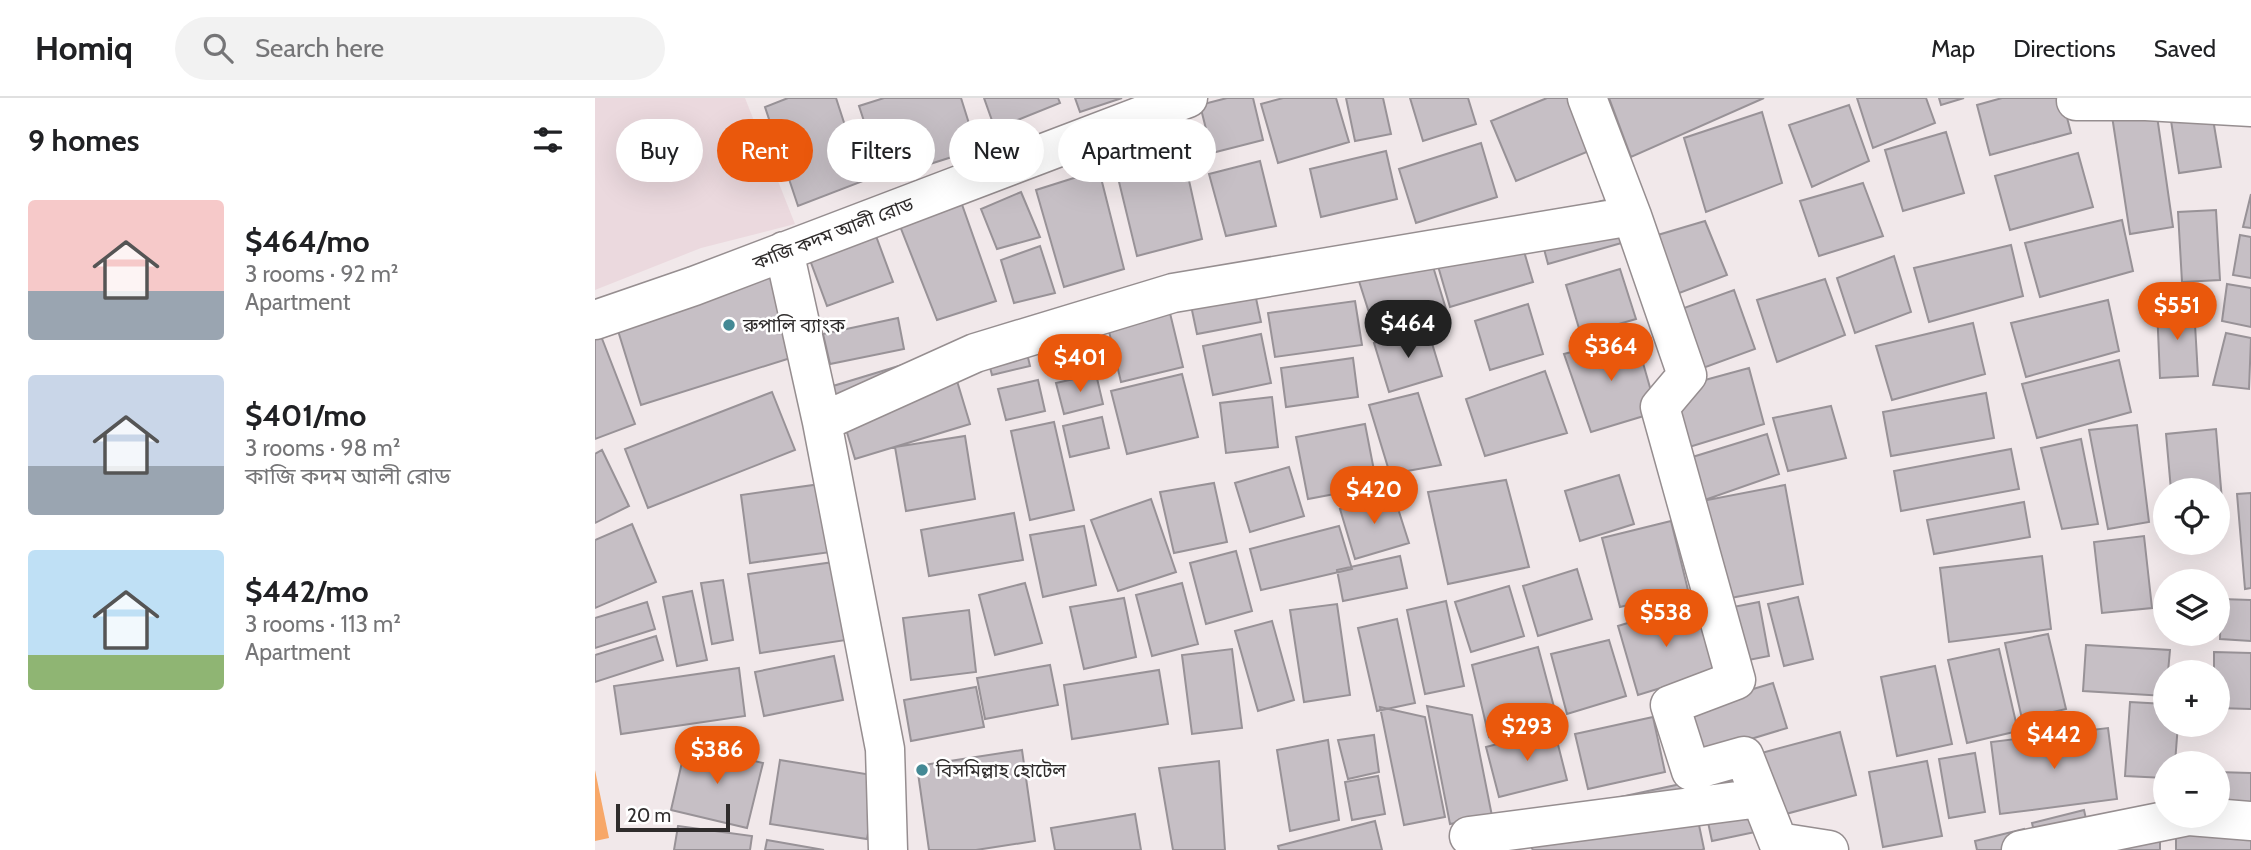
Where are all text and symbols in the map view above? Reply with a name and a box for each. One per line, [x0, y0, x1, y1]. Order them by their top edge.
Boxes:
search box [175, 17, 665, 80]
text: Homiq [35, 28, 133, 68]
icon: search [199, 29, 237, 67]
text: Search here [255, 32, 384, 64]
text: Map [1931, 34, 1975, 63]
text: Directions [2013, 34, 2116, 63]
text: Saved [2154, 34, 2216, 63]
chip: Buy [616, 119, 703, 182]
chip: Rent [717, 119, 813, 182]
chip: Filters [827, 119, 935, 182]
chip: New [949, 119, 1044, 182]
chip: Apartment [1058, 119, 1216, 182]
icon: filters [529, 121, 567, 159]
text: 9 homes [28, 122, 139, 159]
street label: কাজি কদম আলী রোড [749, 192, 917, 275]
text: $464/mo [245, 223, 370, 260]
icon: home [84, 228, 168, 312]
text: 3 rooms · 92 m² [245, 260, 399, 288]
pin: $551 [2136, 282, 2218, 342]
text: Apartment [245, 288, 350, 316]
text: $551 [2154, 291, 2200, 319]
pin: $464 [1367, 300, 1449, 360]
text: $464 [1381, 309, 1435, 337]
place label: রুপালি ব্যাংক [742, 314, 846, 337]
marker: রুপালি ব্যাংক [721, 317, 737, 333]
pin: $364 [1570, 324, 1652, 383]
text: $364 [1585, 332, 1637, 360]
pin: $401 [1039, 334, 1121, 394]
text: $401 [1054, 343, 1106, 371]
text: $401/mo [245, 397, 366, 434]
icon: home [84, 403, 168, 487]
text: 3 rooms · 98 m² [245, 434, 400, 462]
text: কাজি কদম আলী রোড [245, 462, 451, 490]
pin: $420 [1333, 466, 1415, 526]
text: $420 [1346, 475, 1402, 503]
map controls [2153, 478, 2230, 828]
button: locate [2153, 478, 2230, 555]
button: layers [2153, 569, 2230, 646]
text: $442/mo [245, 573, 369, 610]
icon: home [84, 578, 168, 662]
pin: $538 [1625, 589, 1707, 649]
text: $538 [1640, 598, 1692, 626]
text: 3 rooms · 113 m² [245, 610, 401, 638]
text: Apartment [245, 638, 350, 666]
button: + [2153, 660, 2230, 737]
pin: $293 [1486, 704, 1568, 763]
text: $293 [1502, 712, 1552, 740]
pin: $442 [2013, 712, 2095, 771]
text: $442 [2027, 720, 2081, 748]
pin: $386 [676, 726, 758, 786]
text: $386 [691, 735, 743, 763]
button: − [2153, 751, 2230, 828]
place label: বিসমিল্লাহ হোটেল [935, 759, 1067, 782]
marker: বিসমিল্লাহ হোটেল [914, 762, 930, 778]
scale bar [616, 801, 730, 833]
text: 20 m [627, 804, 671, 827]

